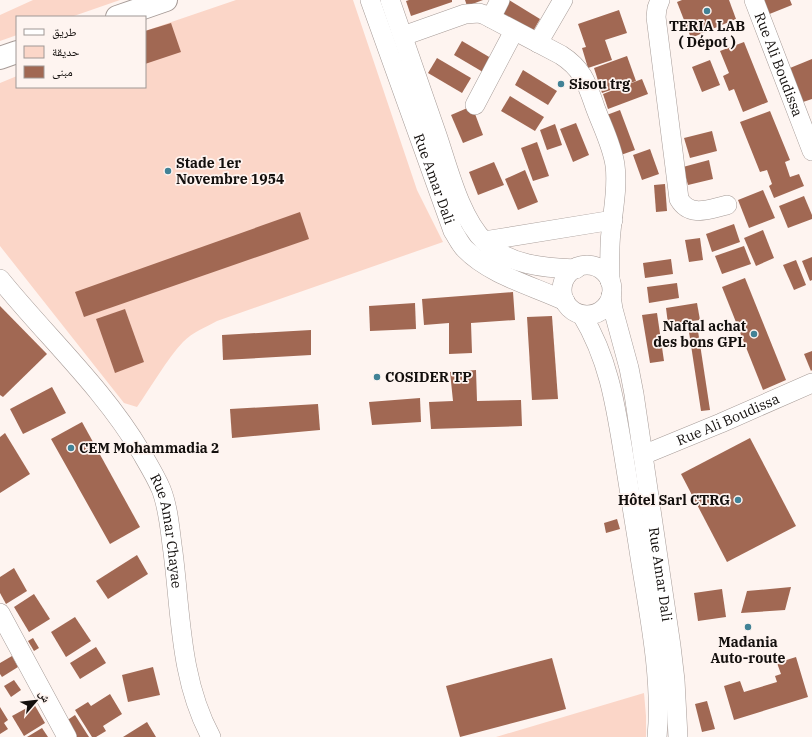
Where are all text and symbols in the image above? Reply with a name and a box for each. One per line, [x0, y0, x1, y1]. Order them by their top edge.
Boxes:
marker: TERIA LAB ( Dépot ) [702, 6, 712, 16]
street label: Rue Ali Boudissa [751, 10, 807, 119]
legend [16, 16, 146, 88]
place label: TERIA LAB ( Dépot ) [669, 17, 745, 51]
text: طريق [52, 24, 77, 39]
text: حديقة [52, 44, 80, 59]
text: مبنى [52, 64, 73, 79]
place label: Sisou trg [569, 75, 631, 93]
marker: Sisou trg [556, 79, 566, 89]
street label: Rue Amar Dali [410, 131, 459, 227]
place label: Stade 1er Novembre 1954 [176, 154, 284, 188]
marker: Stade 1er Novembre 1954 [163, 166, 173, 176]
place label: Naftal achat des bons GPL [653, 317, 746, 351]
marker: Naftal achat des bons GPL [749, 329, 759, 339]
place label: COSIDER TP [385, 368, 472, 386]
marker: COSIDER TP [372, 372, 382, 382]
street label: Rue Ali Boudissa [674, 389, 782, 449]
place label: CEM Mohammadia 2 [79, 439, 219, 457]
marker: CEM Mohammadia 2 [66, 443, 76, 453]
street label: Rue Amar Chayae [146, 471, 186, 589]
place label: Hôtel Sarl CTRG [618, 491, 730, 509]
marker: Hôtel Sarl CTRG [733, 495, 743, 505]
street label: Rue Amar Dali [645, 526, 676, 623]
marker: Madania Auto-route [743, 622, 753, 632]
place label: Madania Auto-route [710, 633, 786, 667]
north arrow [16, 681, 56, 721]
text: ش [35, 688, 54, 706]

